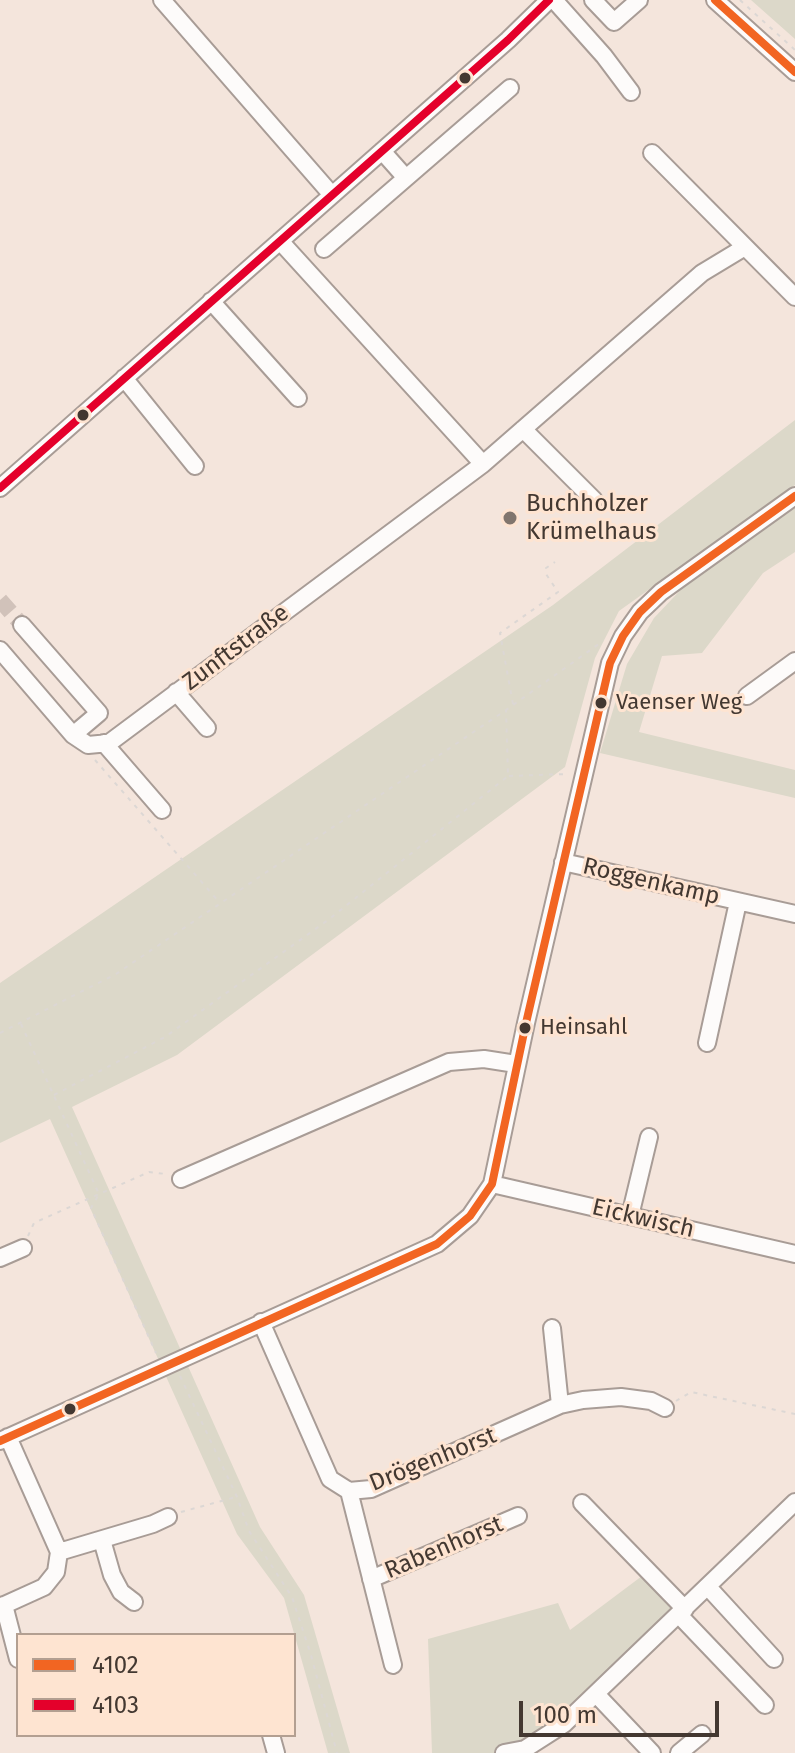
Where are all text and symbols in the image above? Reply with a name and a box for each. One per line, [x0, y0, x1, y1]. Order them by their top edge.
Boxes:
unlabelled marker [457, 70, 473, 86]
unlabelled marker [75, 407, 91, 423]
place label: Buchholzer Krümelhaus [526, 490, 656, 546]
marker: Buchholzer Krümelhaus [501, 509, 519, 527]
street label: Zunftstraße [177, 599, 295, 697]
place label: Vaenser Weg [616, 690, 742, 716]
marker: Vaenser Weg [593, 695, 609, 711]
street label: Roggenkamp [580, 852, 722, 912]
place label: Heinsahl [540, 1015, 627, 1041]
marker: Heinsahl [517, 1020, 533, 1036]
street label: Eickwisch [589, 1193, 697, 1245]
unlabelled marker [62, 1401, 78, 1417]
street label: Drögenhorst [365, 1422, 501, 1498]
street label: Rabenhorst [381, 1510, 507, 1586]
legend [16, 1633, 296, 1737]
text: 4102 [92, 1651, 139, 1679]
scale bar [523, 1685, 723, 1735]
text: 4103 [92, 1691, 139, 1719]
text: 100 m [533, 1701, 597, 1729]

